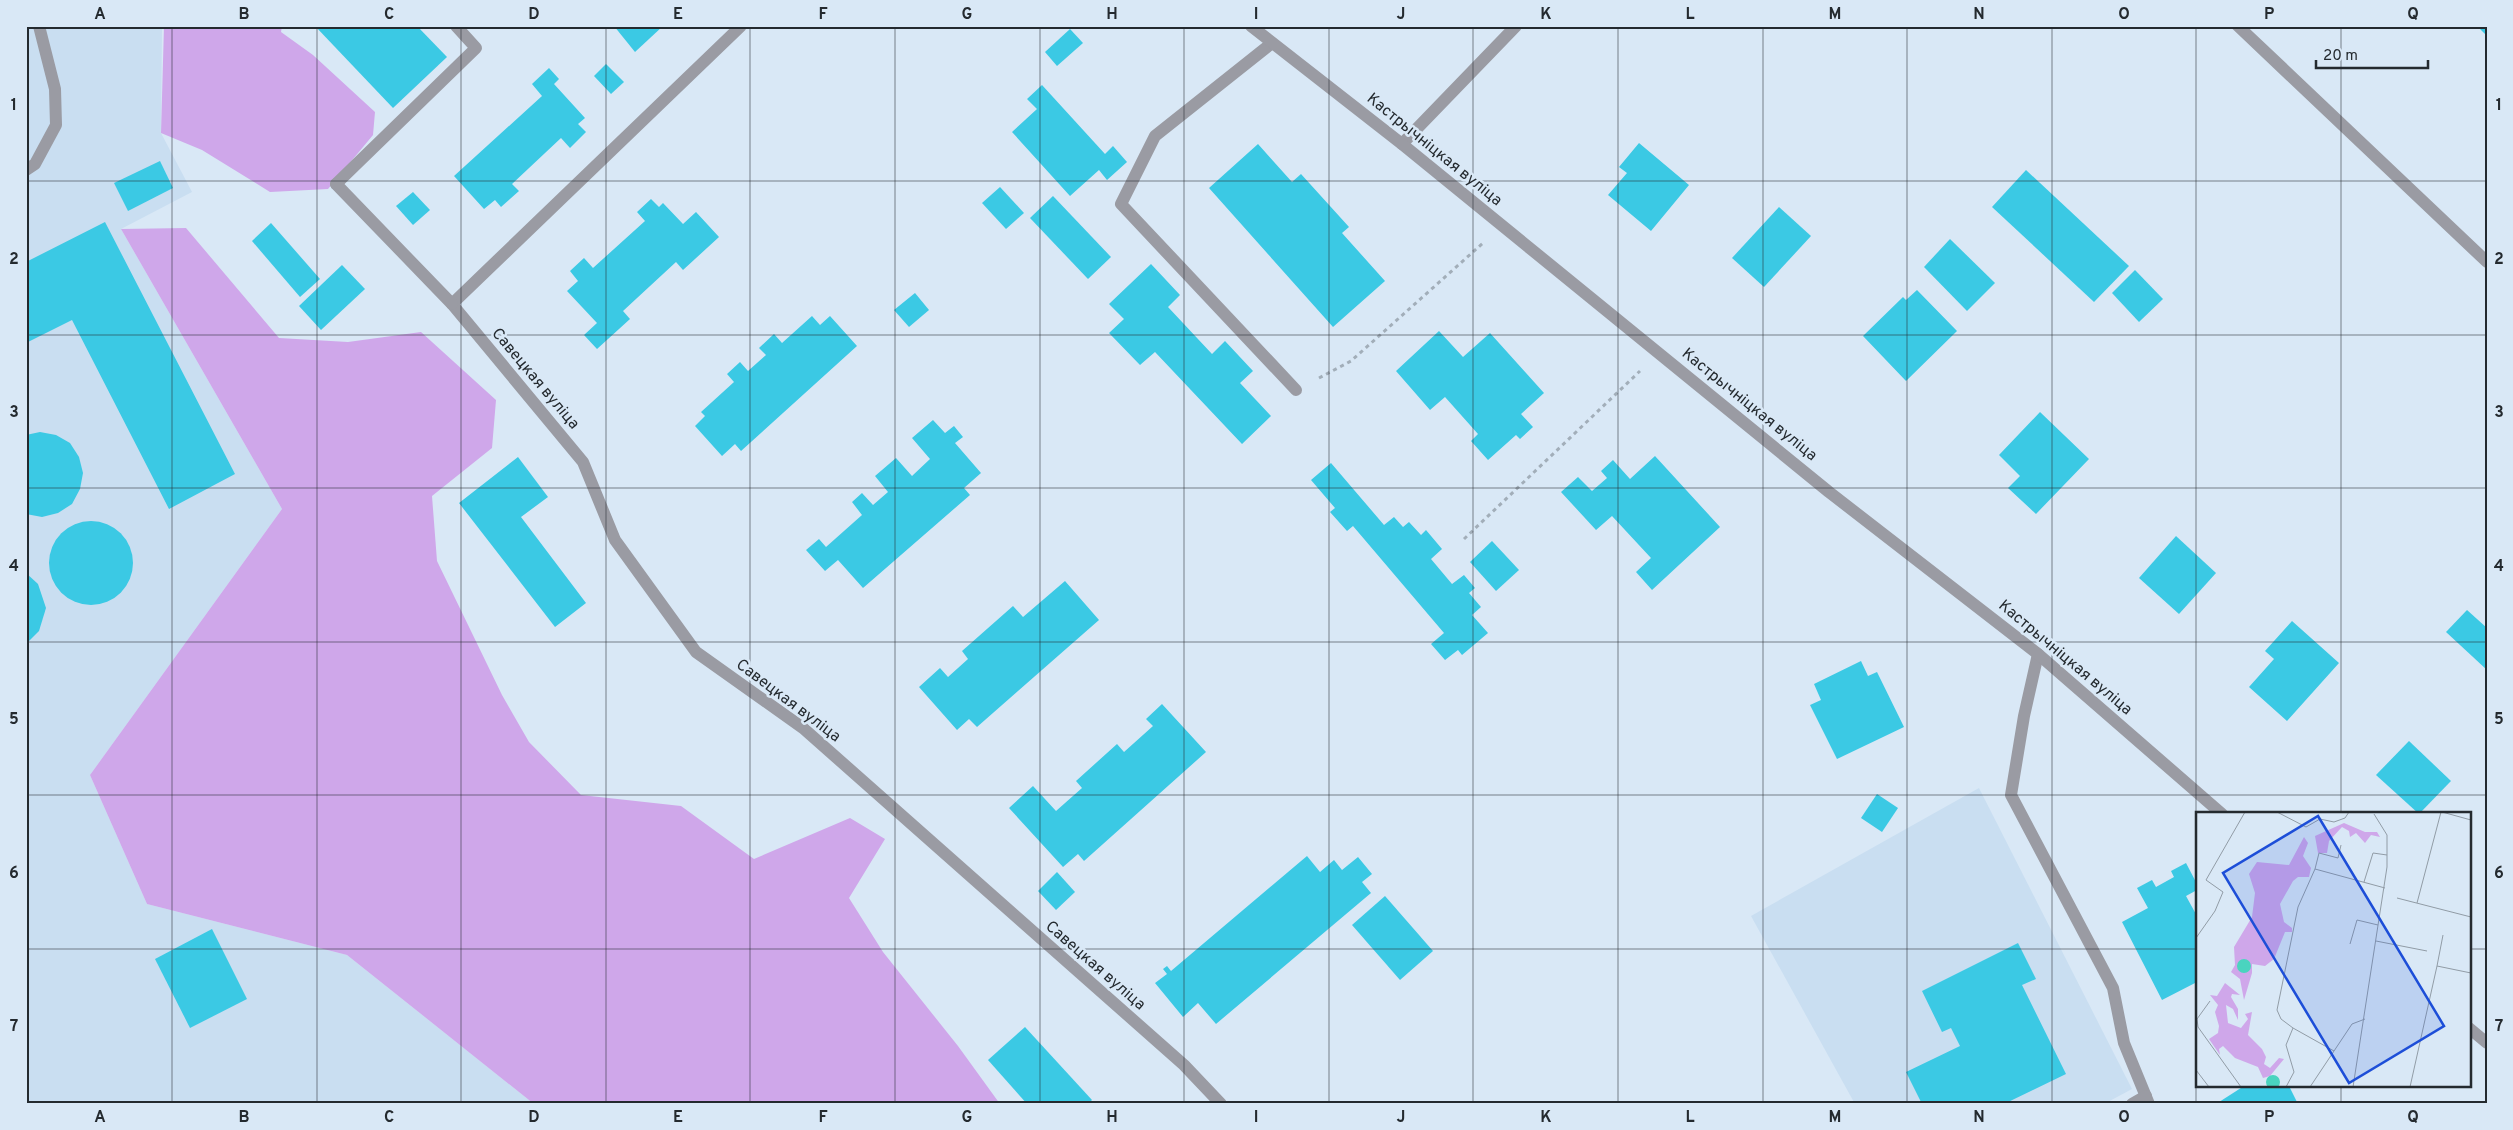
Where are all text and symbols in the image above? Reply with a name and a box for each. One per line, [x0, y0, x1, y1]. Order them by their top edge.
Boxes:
text: A [94, 5, 106, 25]
text: B [238, 5, 250, 25]
text: C [384, 5, 394, 25]
text: D [528, 5, 540, 25]
text: E [673, 5, 683, 25]
text: F [818, 5, 828, 25]
text: G [962, 5, 972, 25]
text: H [1106, 5, 1118, 25]
text: I [1254, 5, 1258, 25]
text: J [1397, 5, 1405, 25]
text: K [1540, 5, 1552, 25]
text: L [1685, 5, 1695, 25]
text: M [1829, 5, 1841, 25]
text: N [1973, 5, 1985, 25]
text: O [2118, 5, 2130, 25]
text: P [2264, 5, 2274, 25]
text: Q [2407, 5, 2419, 25]
scale bar [2316, 38, 2428, 70]
text: 20 m [2323, 47, 2358, 66]
street label: Кастрычніцкая вуліца [1362, 89, 1506, 211]
text: 1 [11, 96, 17, 116]
text: 1 [2496, 96, 2502, 116]
text: 2 [9, 250, 19, 270]
text: 2 [2494, 250, 2504, 270]
street label: Савецкая вуліца [487, 324, 583, 434]
street label: Кастрычніцкая вуліца [1677, 344, 1821, 466]
text: 3 [9, 403, 19, 423]
text: 3 [2494, 403, 2504, 423]
text: 4 [9, 557, 19, 577]
text: 4 [2494, 557, 2504, 577]
street label: Кастрычніцкая вуліца [1994, 596, 2136, 720]
street label: Савецкая вуліца [732, 655, 844, 747]
text: 5 [9, 710, 19, 730]
text: 5 [2494, 710, 2504, 730]
inset map [2196, 812, 2470, 1088]
text: 6 [9, 864, 19, 884]
text: 6 [2494, 864, 2504, 884]
street label: Савецкая вуліца [1041, 917, 1149, 1015]
text: 7 [10, 1017, 18, 1037]
text: 7 [2495, 1017, 2503, 1037]
text: A [94, 1108, 106, 1128]
text: B [238, 1108, 250, 1128]
text: C [384, 1108, 394, 1128]
text: D [528, 1108, 540, 1128]
text: E [673, 1108, 683, 1128]
text: F [818, 1108, 828, 1128]
text: G [962, 1108, 972, 1128]
text: H [1106, 1108, 1118, 1128]
text: I [1254, 1108, 1258, 1128]
text: J [1397, 1108, 1405, 1128]
text: K [1540, 1108, 1552, 1128]
text: L [1685, 1108, 1695, 1128]
text: M [1829, 1108, 1841, 1128]
text: N [1973, 1108, 1985, 1128]
text: O [2118, 1108, 2130, 1128]
text: P [2264, 1108, 2274, 1128]
text: Q [2407, 1108, 2419, 1128]

